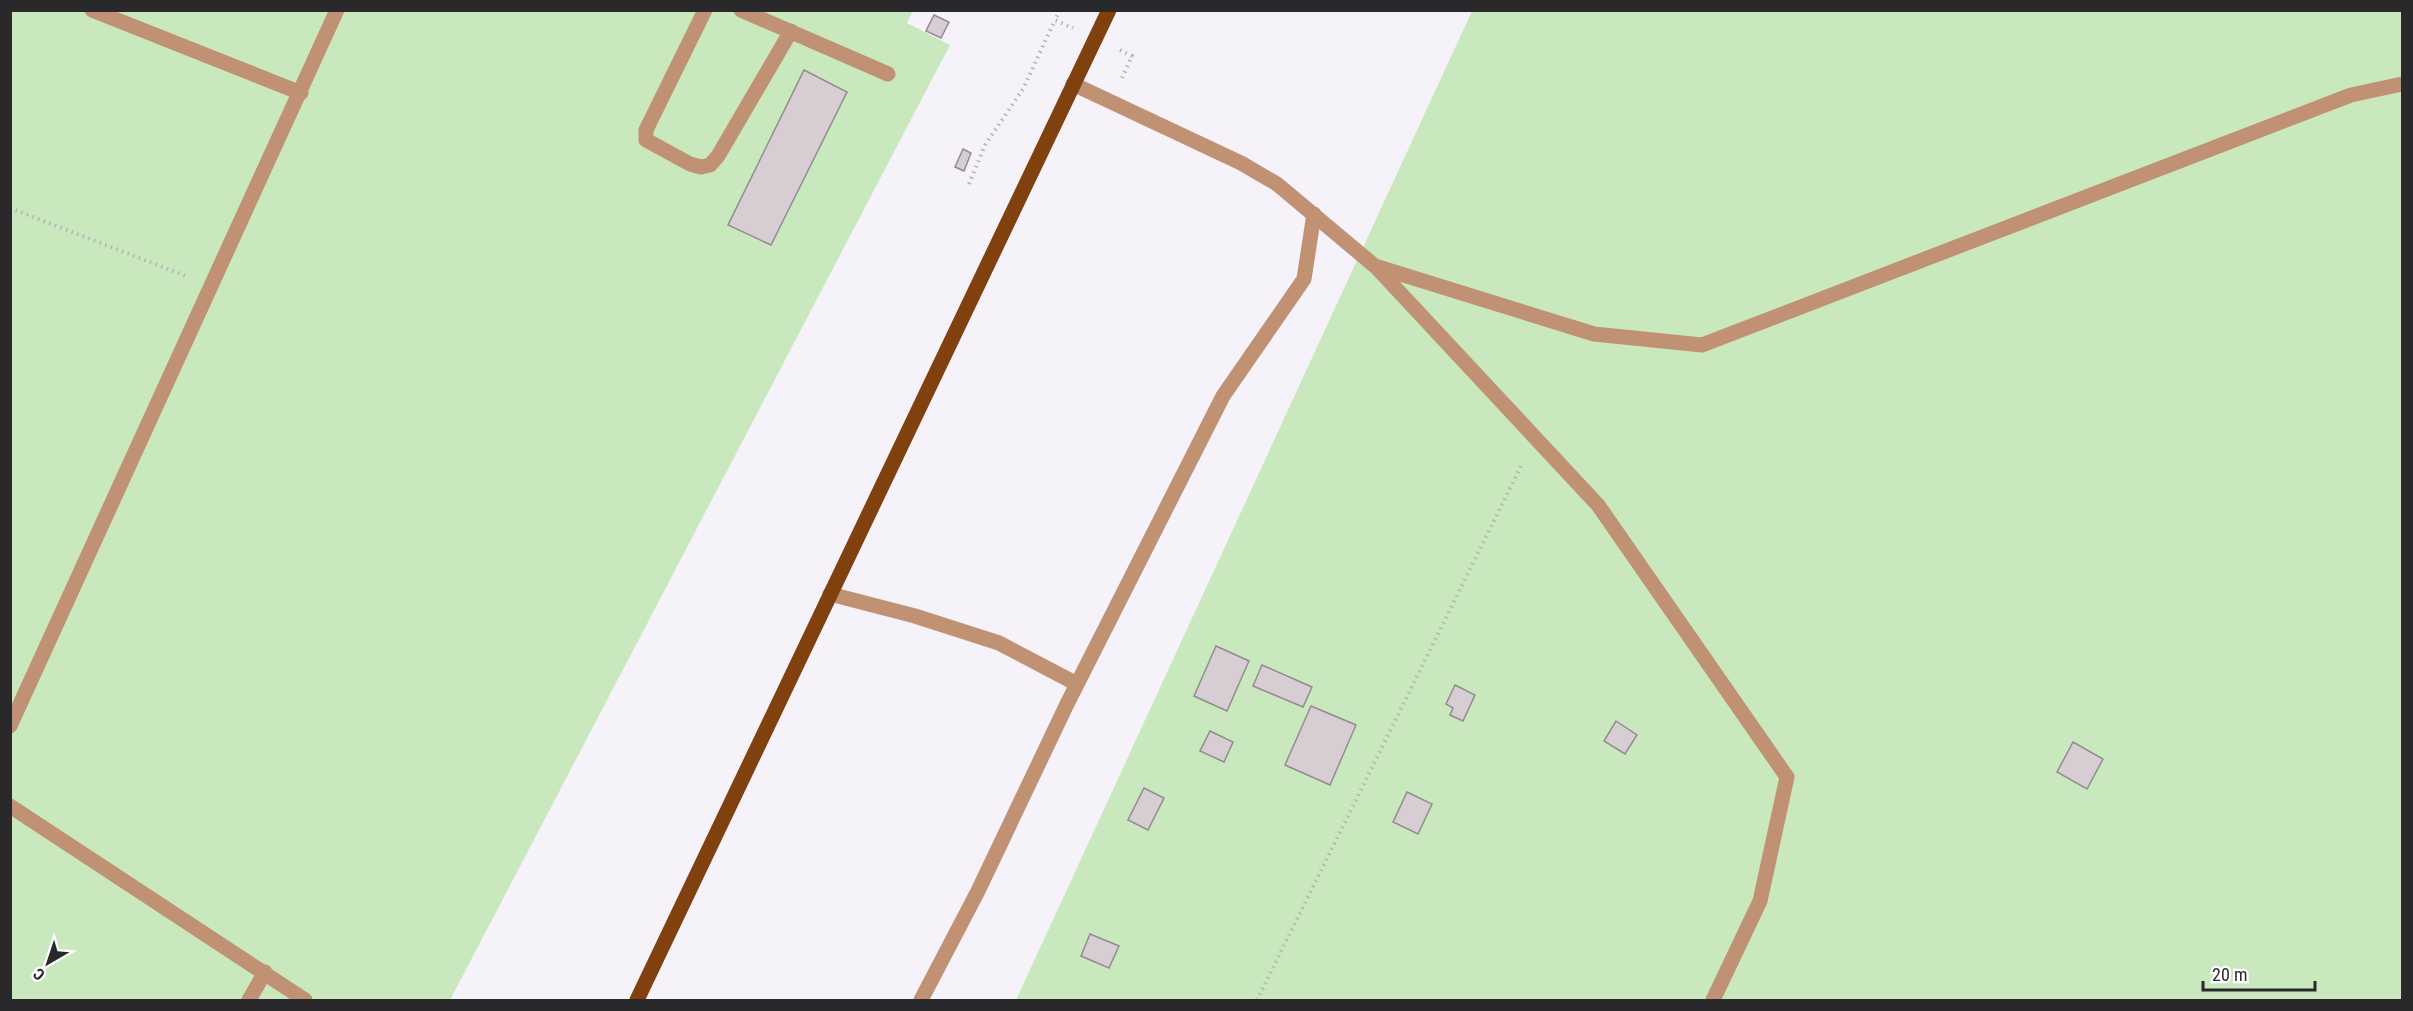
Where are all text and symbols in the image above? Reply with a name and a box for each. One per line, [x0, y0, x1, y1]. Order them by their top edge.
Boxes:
north arrow [18, 933, 78, 993]
scale bar [2203, 954, 2316, 992]
text: С [29, 964, 48, 985]
text: 20 m [2212, 964, 2247, 985]

